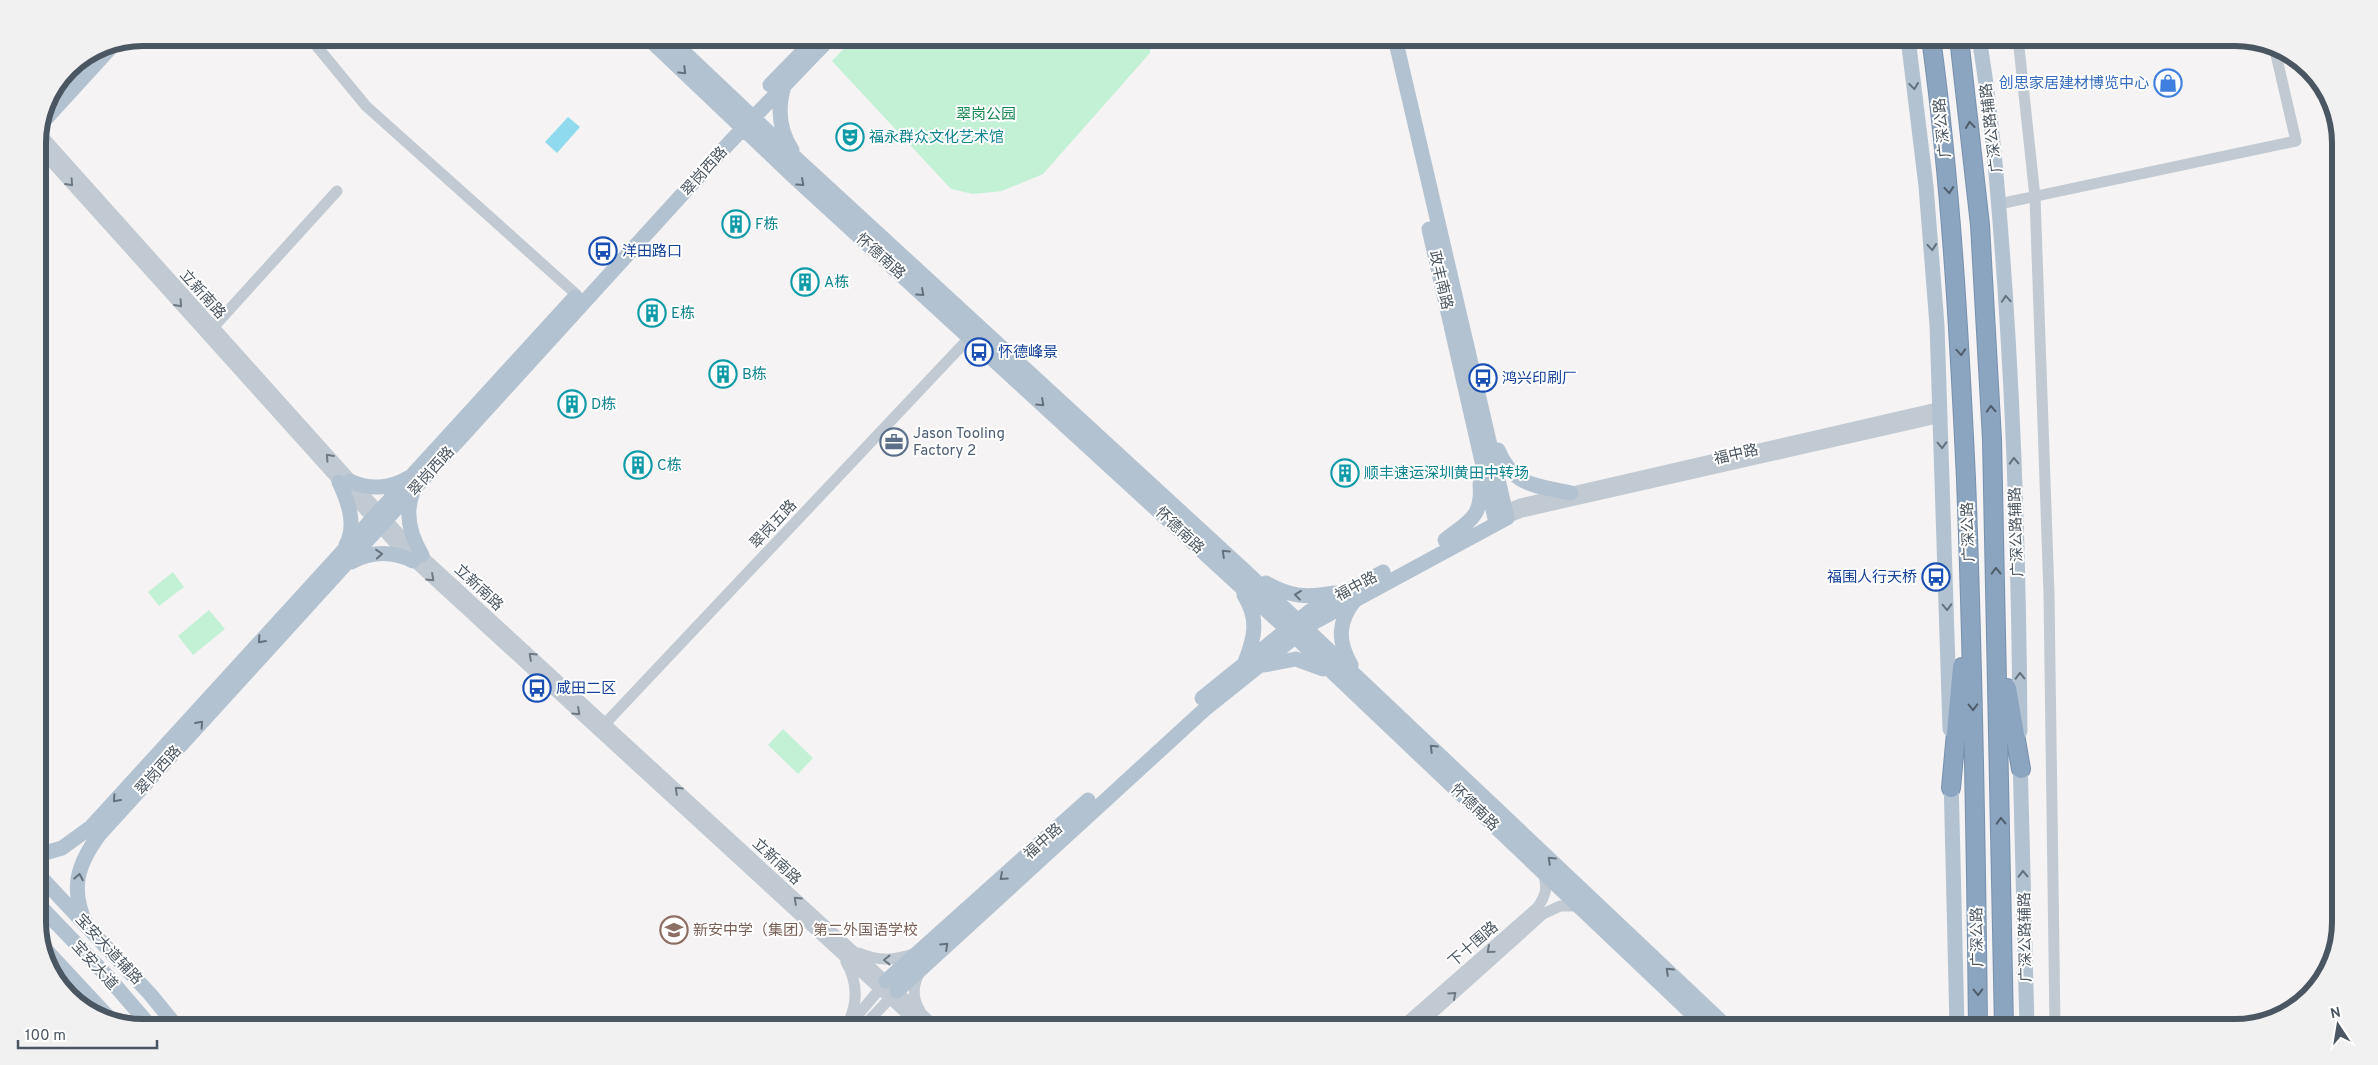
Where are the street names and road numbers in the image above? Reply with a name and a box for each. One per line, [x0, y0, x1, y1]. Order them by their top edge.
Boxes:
street label: 广深公路辅路 [1978, 82, 2007, 174]
street label: 广深公路 [1931, 97, 1956, 159]
street label: 翠岗西路 [678, 143, 732, 201]
street label: 怀德南路 [851, 229, 909, 284]
street label: 政丰南路 [1424, 249, 1456, 312]
street label: 立新南路 [175, 266, 229, 324]
street label: 福中路 [1712, 441, 1760, 470]
street label: 翠岗西路 [405, 443, 459, 501]
street label: 广深公路辅路 [2006, 487, 2029, 577]
street label: 翠岗五路 [747, 497, 802, 553]
street label: 广深公路 [1959, 502, 1980, 562]
street label: 怀德南路 [1151, 503, 1208, 559]
street label: 立新南路 [450, 561, 506, 616]
street label: 福中路 [1332, 568, 1381, 606]
street label: 翠岗西路 [132, 742, 186, 800]
street label: 怀德南路 [1446, 780, 1503, 836]
street label: 福中路 [1021, 820, 1067, 864]
street label: 立新南路 [748, 835, 804, 890]
street label: 广深公路辅路 [2016, 892, 2037, 982]
street label: 广深公路 [1968, 907, 1989, 967]
street label: 宝安大道辅路 [72, 910, 146, 988]
street label: 下十围路 [1445, 918, 1503, 972]
street label: 宝安大道 [68, 937, 122, 993]

